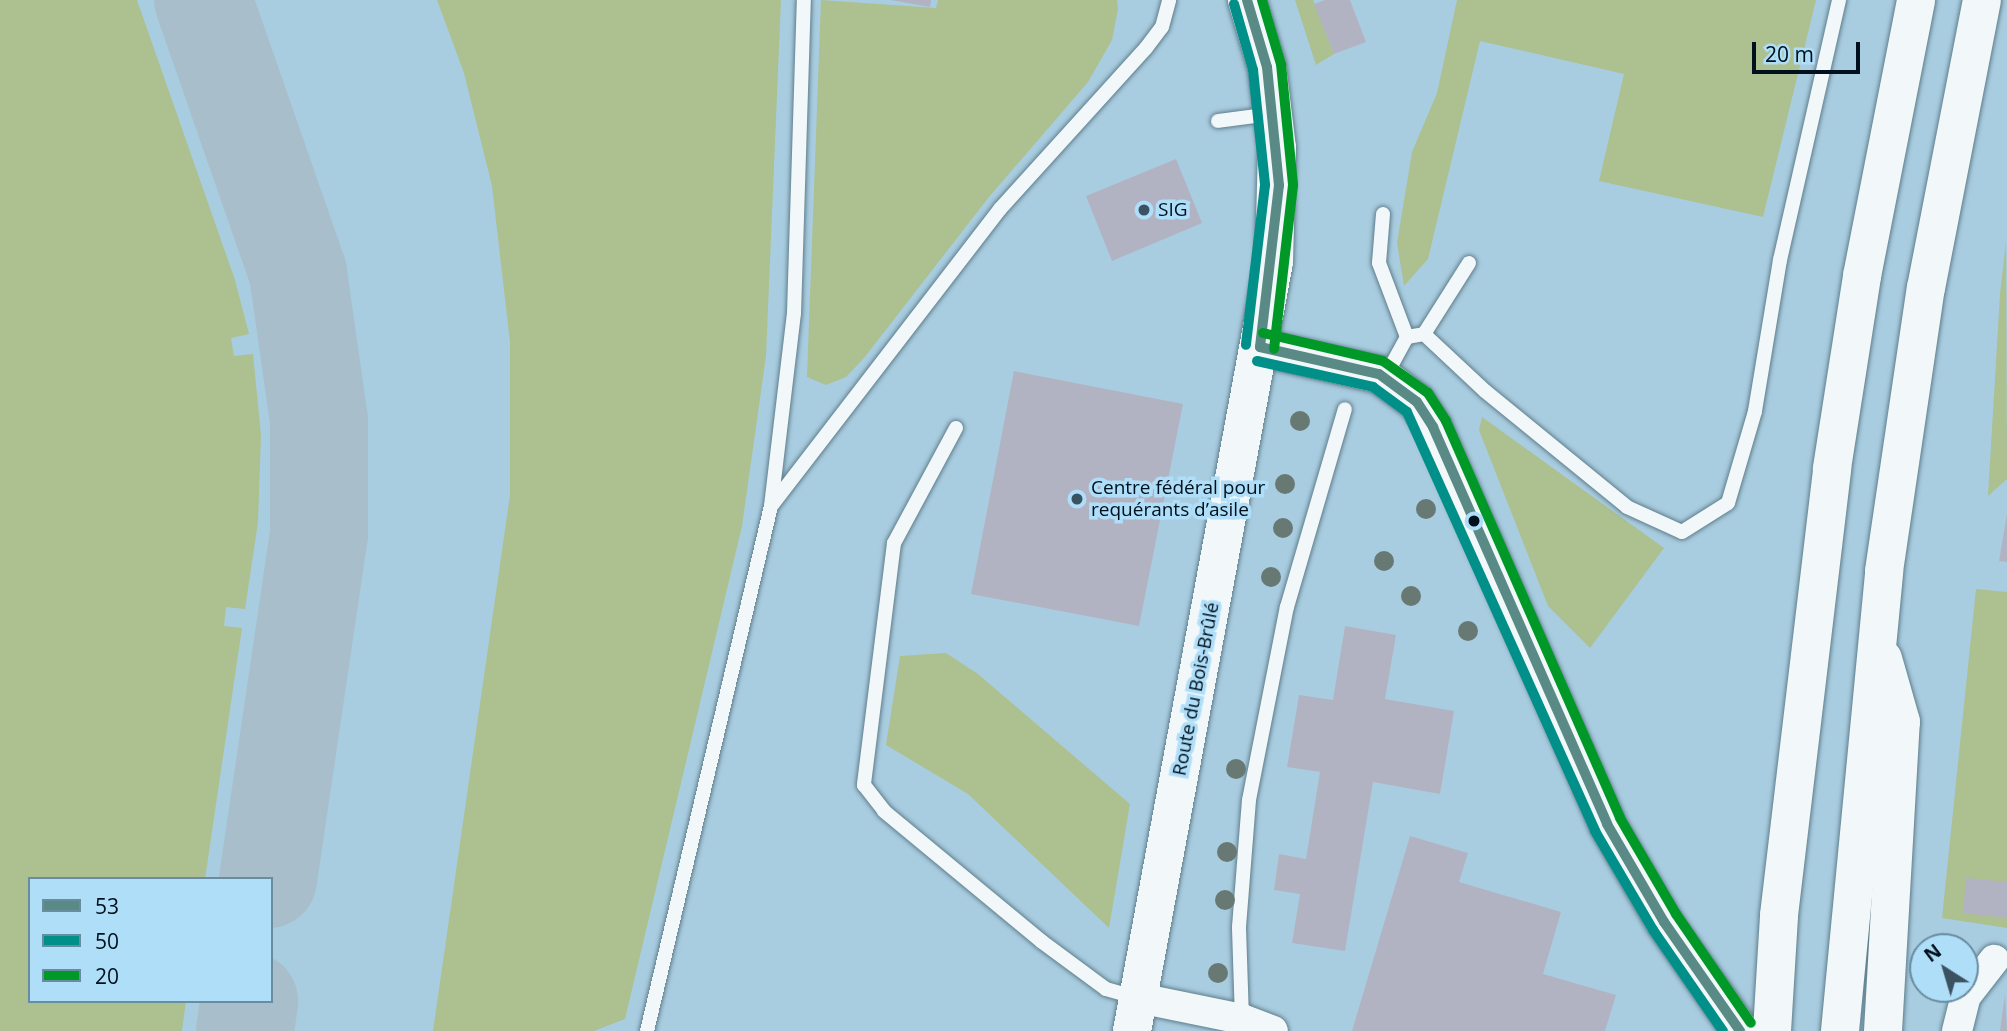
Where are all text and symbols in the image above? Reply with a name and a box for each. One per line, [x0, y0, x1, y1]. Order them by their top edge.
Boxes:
scale bar [1755, 28, 1864, 72]
text: 20 m [1765, 40, 1814, 68]
place label: SIG [1158, 199, 1188, 221]
marker: SIG [1136, 202, 1152, 218]
place label: Centre fédéral pour requérants d’asile [1091, 477, 1265, 521]
marker: Centre fédéral pour requérants d’asile [1069, 491, 1085, 507]
unlabelled marker [1467, 514, 1481, 528]
street label: Route du Bois-Brûlé [1168, 600, 1224, 778]
legend [28, 877, 273, 1003]
text: 53 [95, 892, 119, 920]
text: 50 [95, 927, 119, 955]
north arrow [1909, 933, 1979, 1003]
text: N [1919, 938, 1947, 968]
text: 20 [95, 962, 119, 990]

